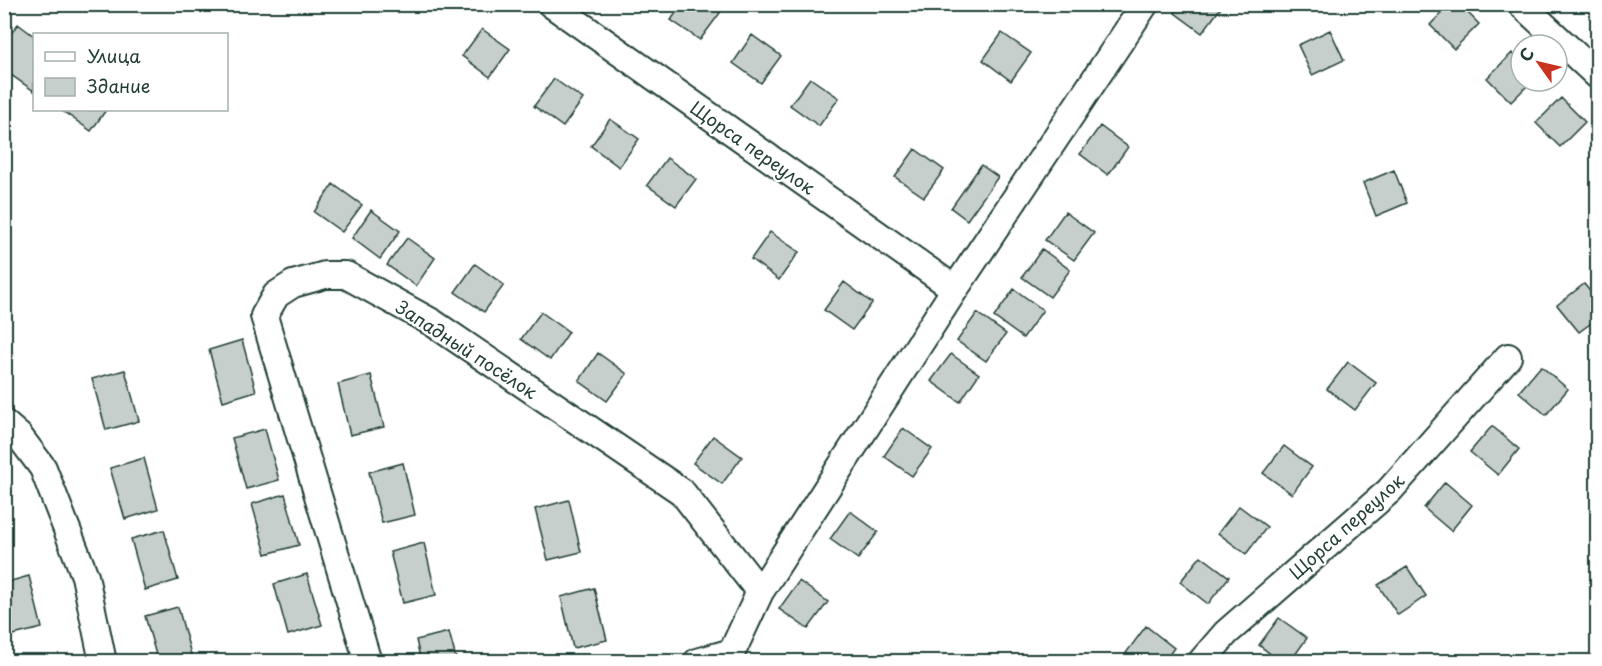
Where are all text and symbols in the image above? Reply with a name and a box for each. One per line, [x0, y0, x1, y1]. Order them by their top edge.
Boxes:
legend [33, 33, 228, 111]
north arrow [1509, 33, 1569, 93]
text: Улица [87, 42, 141, 69]
text: С [1512, 42, 1539, 66]
text: Здание [87, 72, 150, 99]
street label: Щорса переулок [685, 94, 821, 200]
street label: Западный посёлок [391, 293, 543, 405]
street label: Щорса переулок [1282, 467, 1410, 585]

